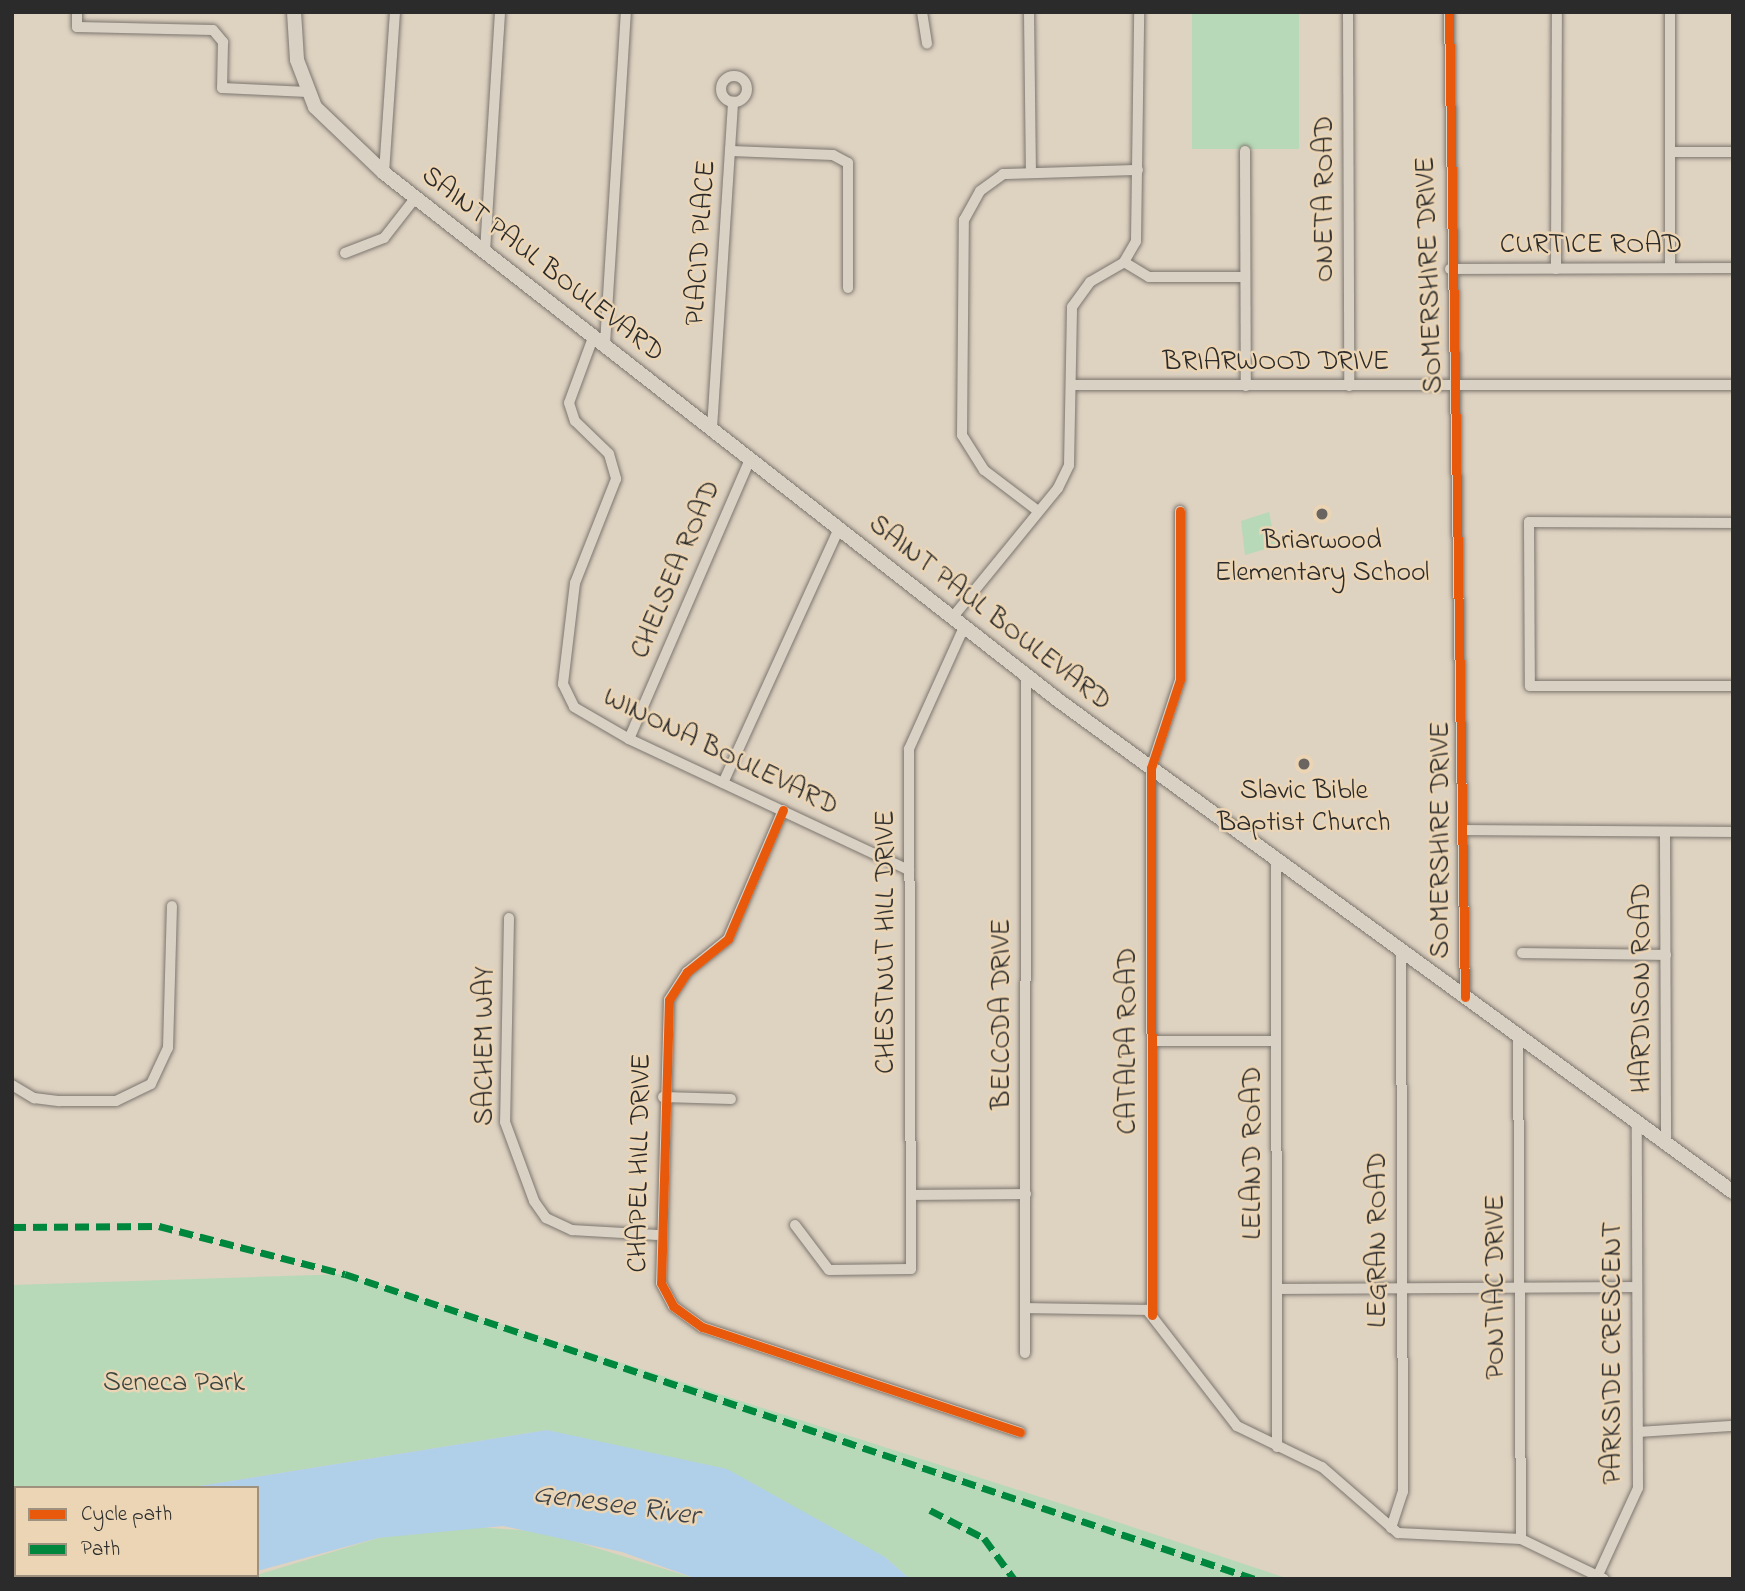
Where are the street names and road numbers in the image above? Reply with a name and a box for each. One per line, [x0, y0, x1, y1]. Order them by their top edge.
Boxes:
street label: ONETA ROAD [1309, 116, 1343, 282]
street label: SOMERSHIRE DRIVE [1410, 156, 1452, 394]
street label: PLACID PLACE [679, 159, 725, 327]
street label: SAINT PAUL BOULEVARD [414, 160, 670, 370]
street label: CURTICE ROAD [1500, 229, 1682, 263]
street label: BRIARWOOD DRIVE [1163, 346, 1389, 380]
street label: CHELSEA ROAD [624, 476, 730, 664]
street label: SAINT PAUL BOULEVARD [861, 509, 1117, 719]
street label: WINONA BOULEVARD [597, 681, 843, 825]
street label: SOMERSHIRE DRIVE [1425, 721, 1459, 959]
street label: CHESTNUT HILL DRIVE [870, 810, 904, 1074]
street label: HARDISON ROAD [1626, 883, 1660, 1093]
street label: BELCODA DRIVE [986, 918, 1020, 1110]
street label: CATALPA ROAD [1112, 947, 1146, 1135]
street label: SACHEM WAY [469, 966, 503, 1126]
street label: CHAPEL HILL DRIVE [622, 1053, 660, 1273]
street label: LELAND ROAD [1237, 1066, 1271, 1240]
street label: LEGRAN ROAD [1362, 1152, 1396, 1328]
street label: PONTIAC DRIVE [1480, 1194, 1514, 1380]
street label: PARKSIDE CRESCENT [1597, 1221, 1631, 1485]

